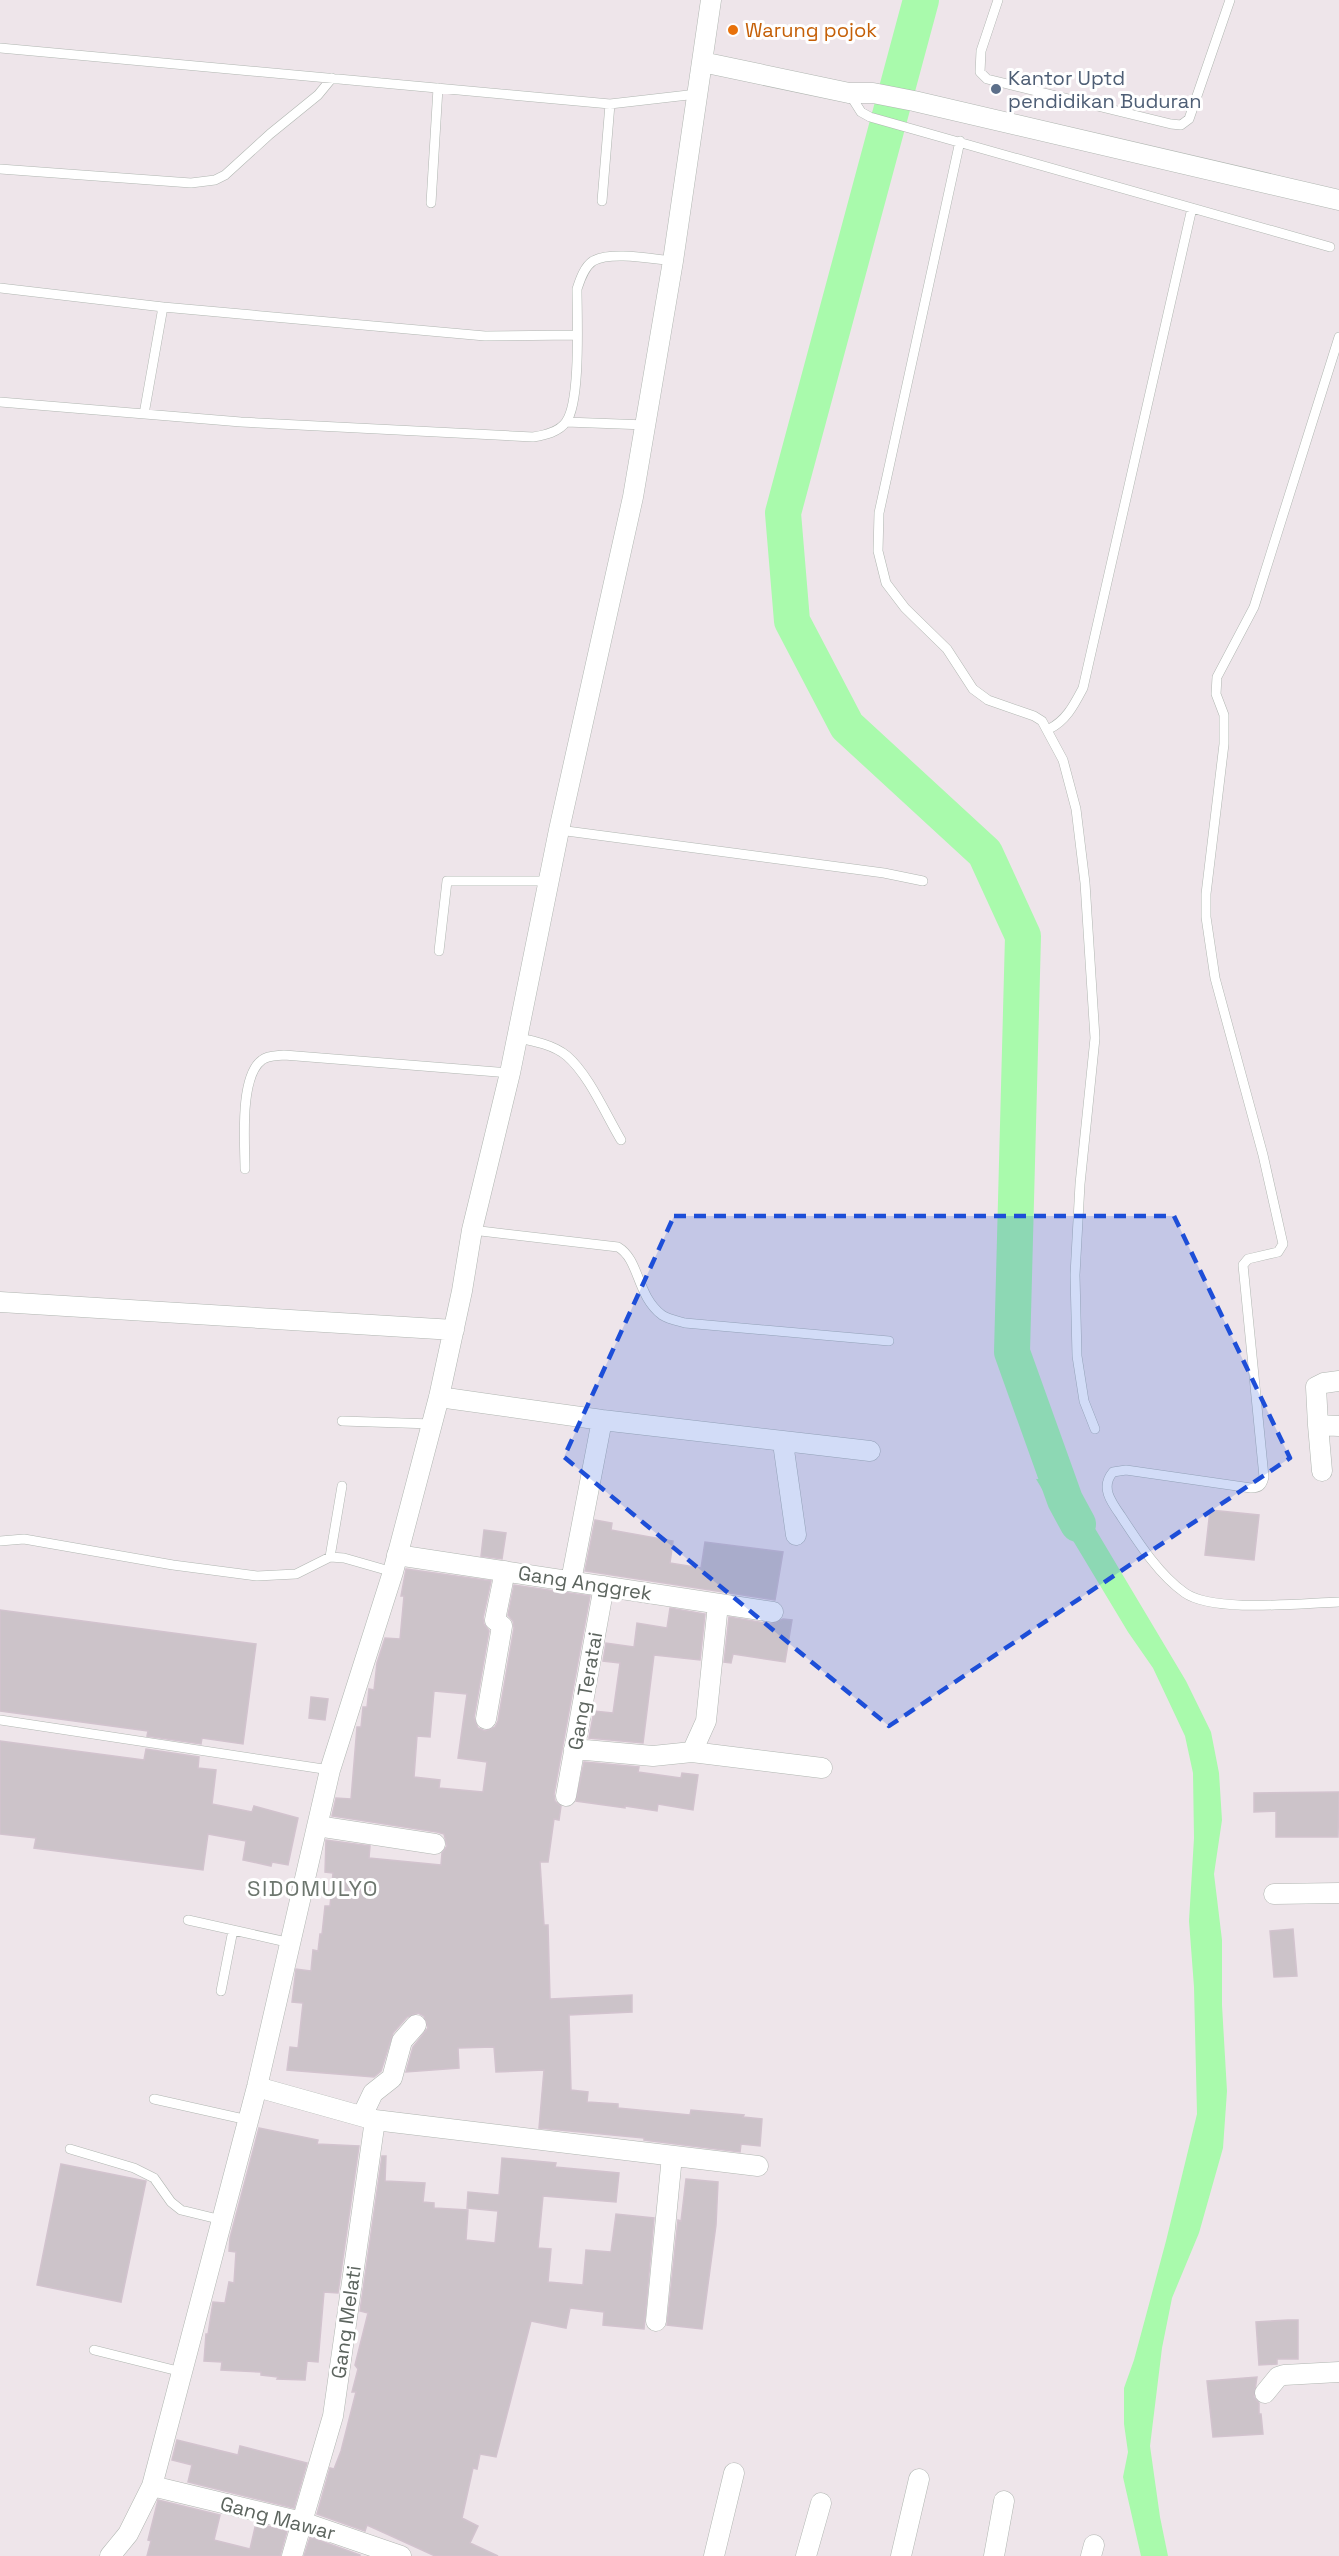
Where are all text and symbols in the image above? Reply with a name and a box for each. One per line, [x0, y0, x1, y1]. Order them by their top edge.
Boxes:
place label: Warung pojok [745, 17, 877, 43]
marker: Warung pojok [726, 23, 740, 37]
place label: Kantor Uptd pendidikan Buduran [1008, 65, 1202, 114]
marker: Kantor Uptd pendidikan Buduran [989, 82, 1003, 96]
street label: Gang Anggrek [516, 1560, 654, 1606]
street label: Gang Teratai [562, 1630, 608, 1752]
district label: SIDOMULYO [247, 1874, 379, 1902]
street label: Gang Melati [325, 2264, 367, 2380]
street label: Gang Mawar [217, 2490, 339, 2546]

